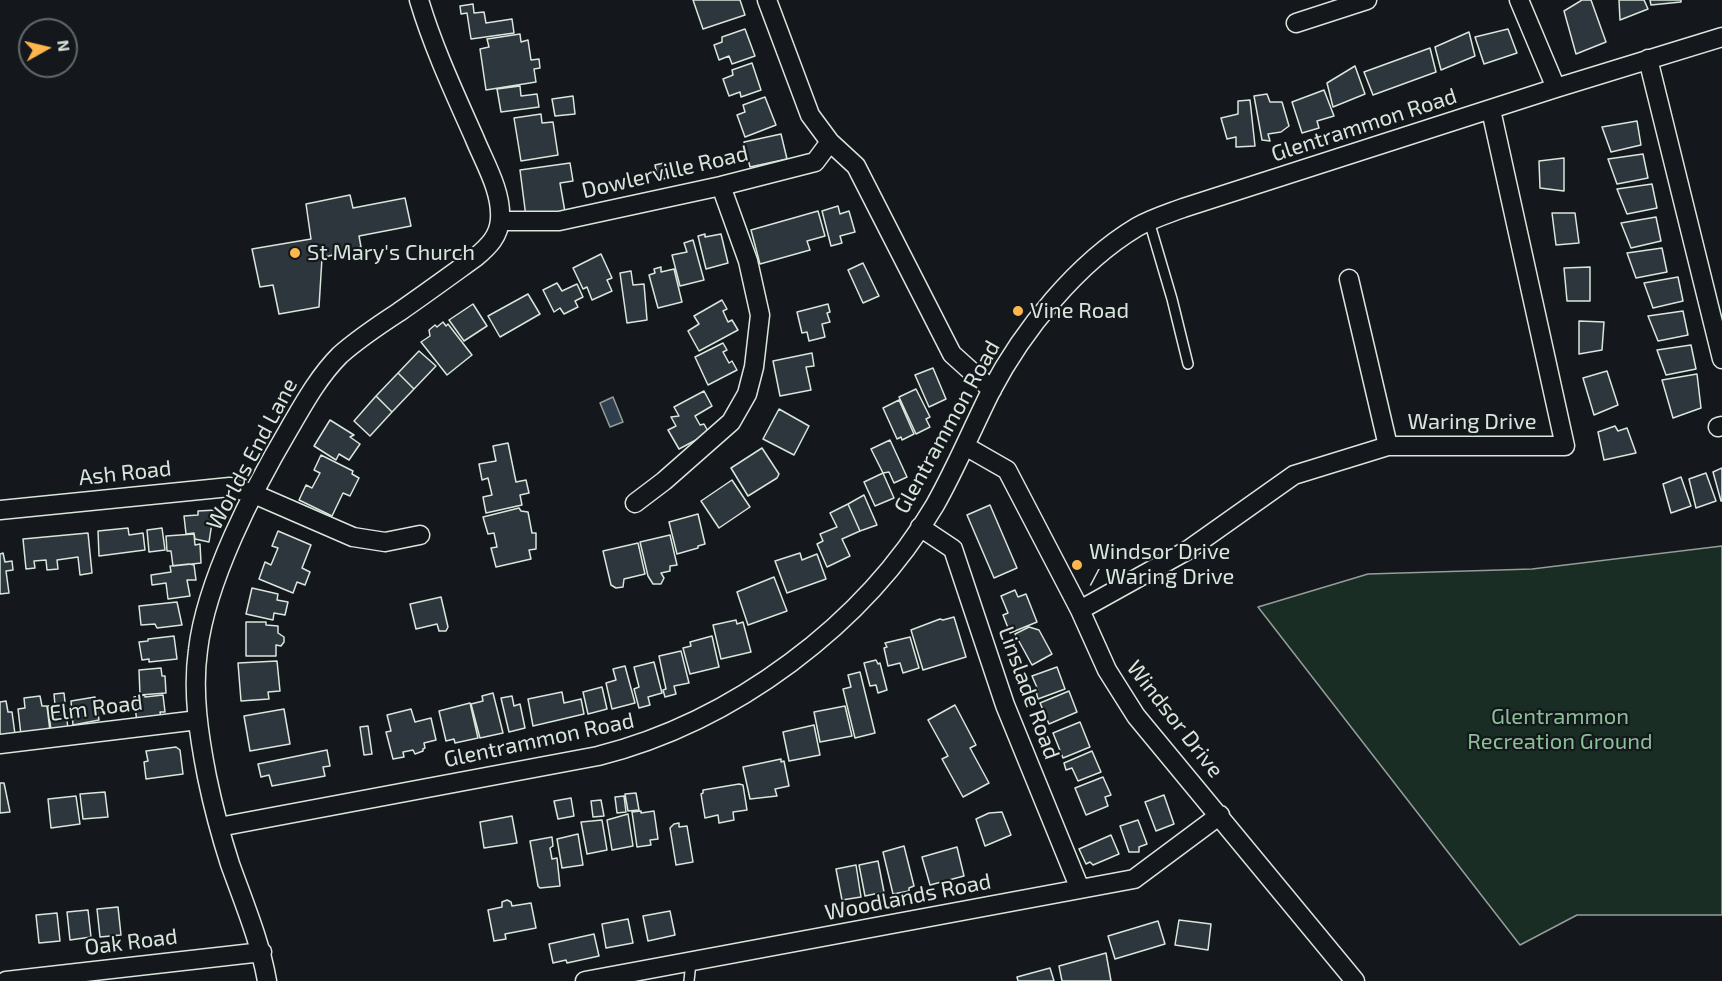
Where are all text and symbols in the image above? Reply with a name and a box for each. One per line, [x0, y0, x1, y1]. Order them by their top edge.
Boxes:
north arrow [18, 18, 78, 78]
text: N [54, 39, 75, 53]
street label: Glentrammon Road [1268, 83, 1460, 167]
street label: Dowlerville Road [579, 140, 751, 204]
place label: St Mary's Church [307, 240, 475, 266]
marker: St Mary's Church [288, 246, 302, 260]
place label: Vine Road [1030, 298, 1129, 324]
marker: Vine Road [1011, 304, 1025, 318]
street label: Glentrammon Road [889, 336, 1005, 518]
street label: Worlds End Lane [201, 374, 303, 534]
street label: Waring Drive [1407, 409, 1537, 435]
street label: Ash Road [77, 455, 173, 491]
place label: Windsor Drive / Waring Drive [1089, 539, 1234, 590]
marker: Windsor Drive / Waring Drive [1070, 558, 1084, 572]
street label: Linslade Road [993, 623, 1065, 763]
street label: Windsor Drive [1121, 655, 1229, 783]
street label: Elm Road [48, 689, 144, 727]
park label: Glentrammon Recreation Ground [1467, 704, 1653, 756]
street label: Glentrammon Road [442, 707, 636, 773]
street label: Woodlands Road [823, 868, 993, 926]
street label: Oak Road [83, 923, 179, 961]

